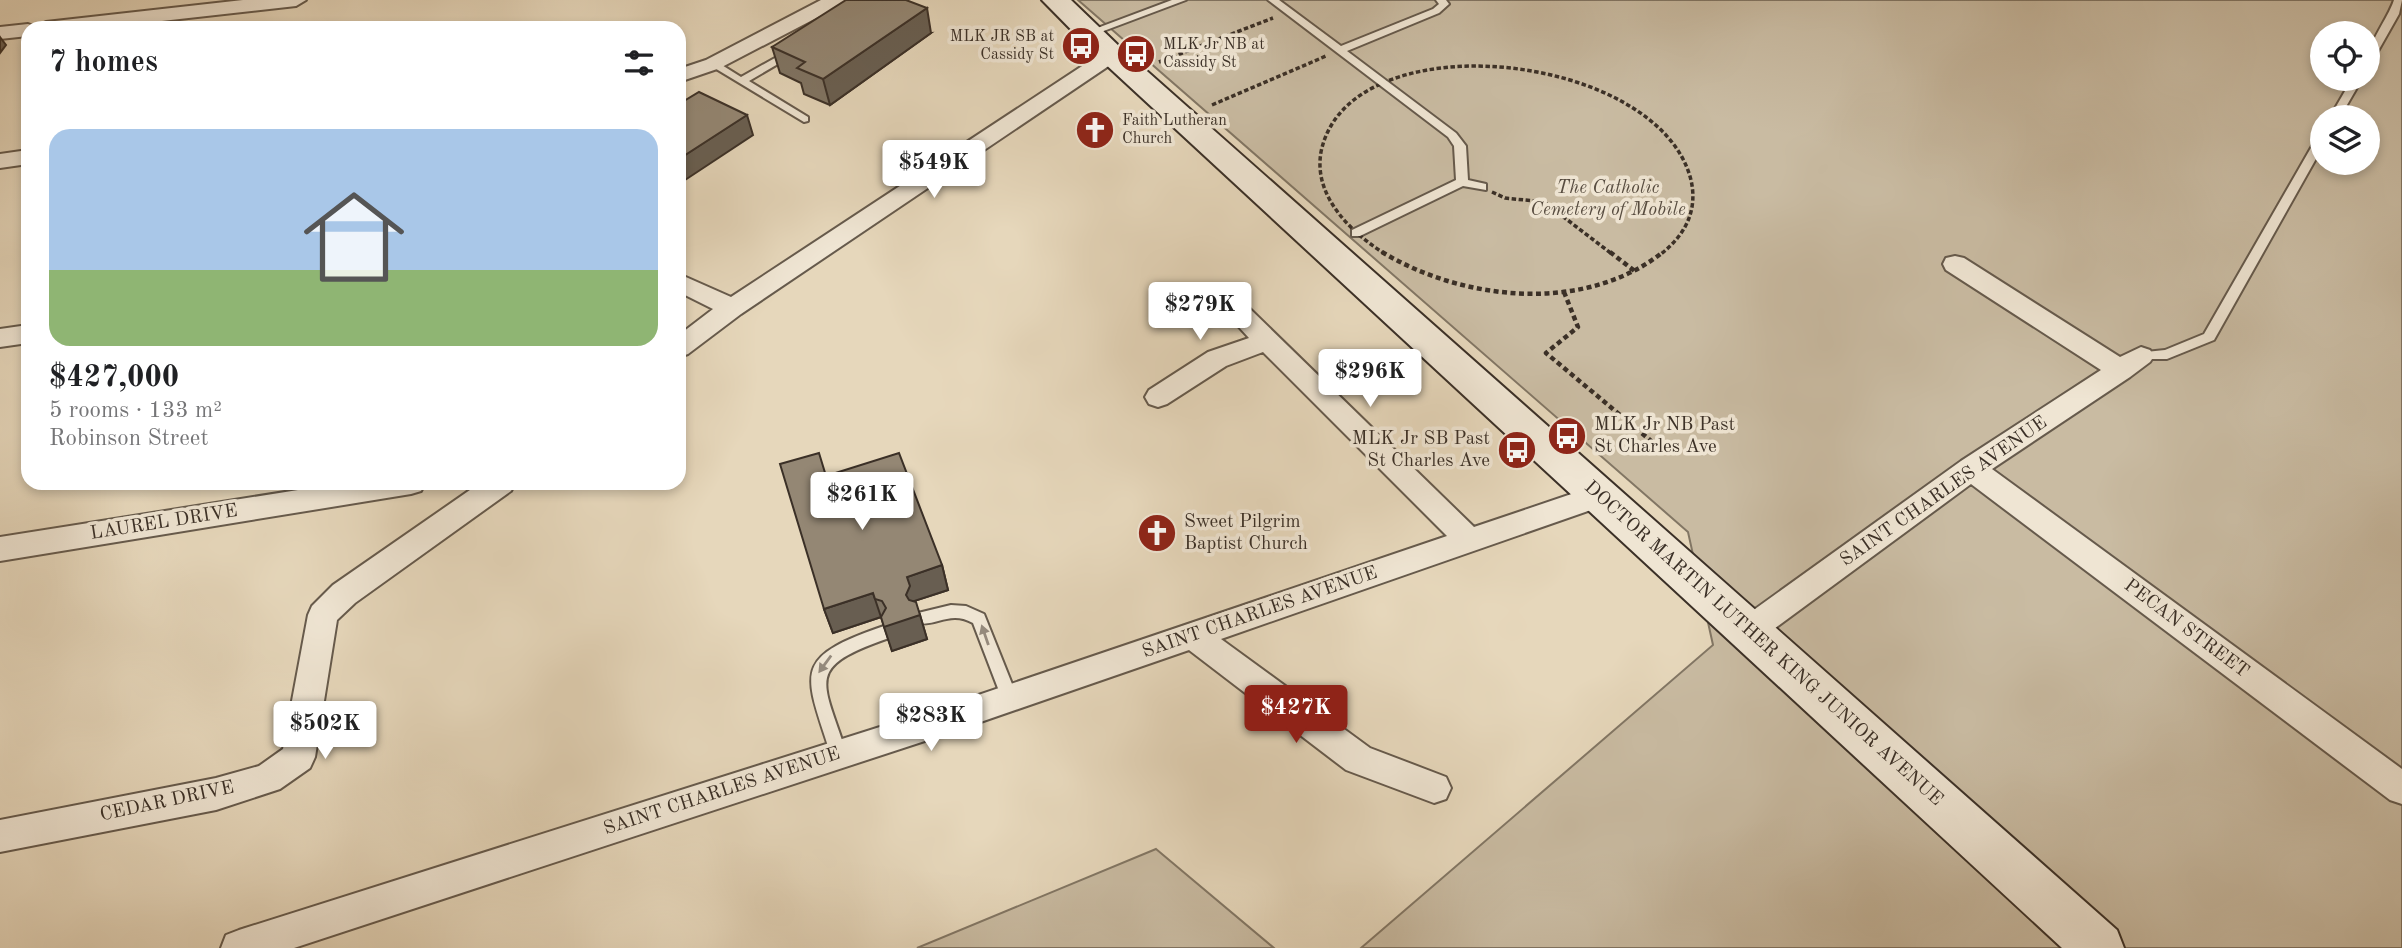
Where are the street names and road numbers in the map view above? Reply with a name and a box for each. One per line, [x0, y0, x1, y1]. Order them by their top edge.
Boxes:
street label: SAINT CHARLES AVENUE [1837, 413, 2051, 571]
street label: DOCTOR MARTIN LUTHER KING JUNIOR AVENUE [1580, 478, 1946, 810]
street label: LAUREL DRIVE [89, 502, 239, 544]
street label: SAINT CHARLES AVENUE [1140, 564, 1380, 662]
street label: PECAN STREET [2120, 576, 2252, 682]
street label: SAINT CHARLES AVENUE [601, 745, 843, 839]
street label: CEDAR DRIVE [98, 779, 236, 825]

